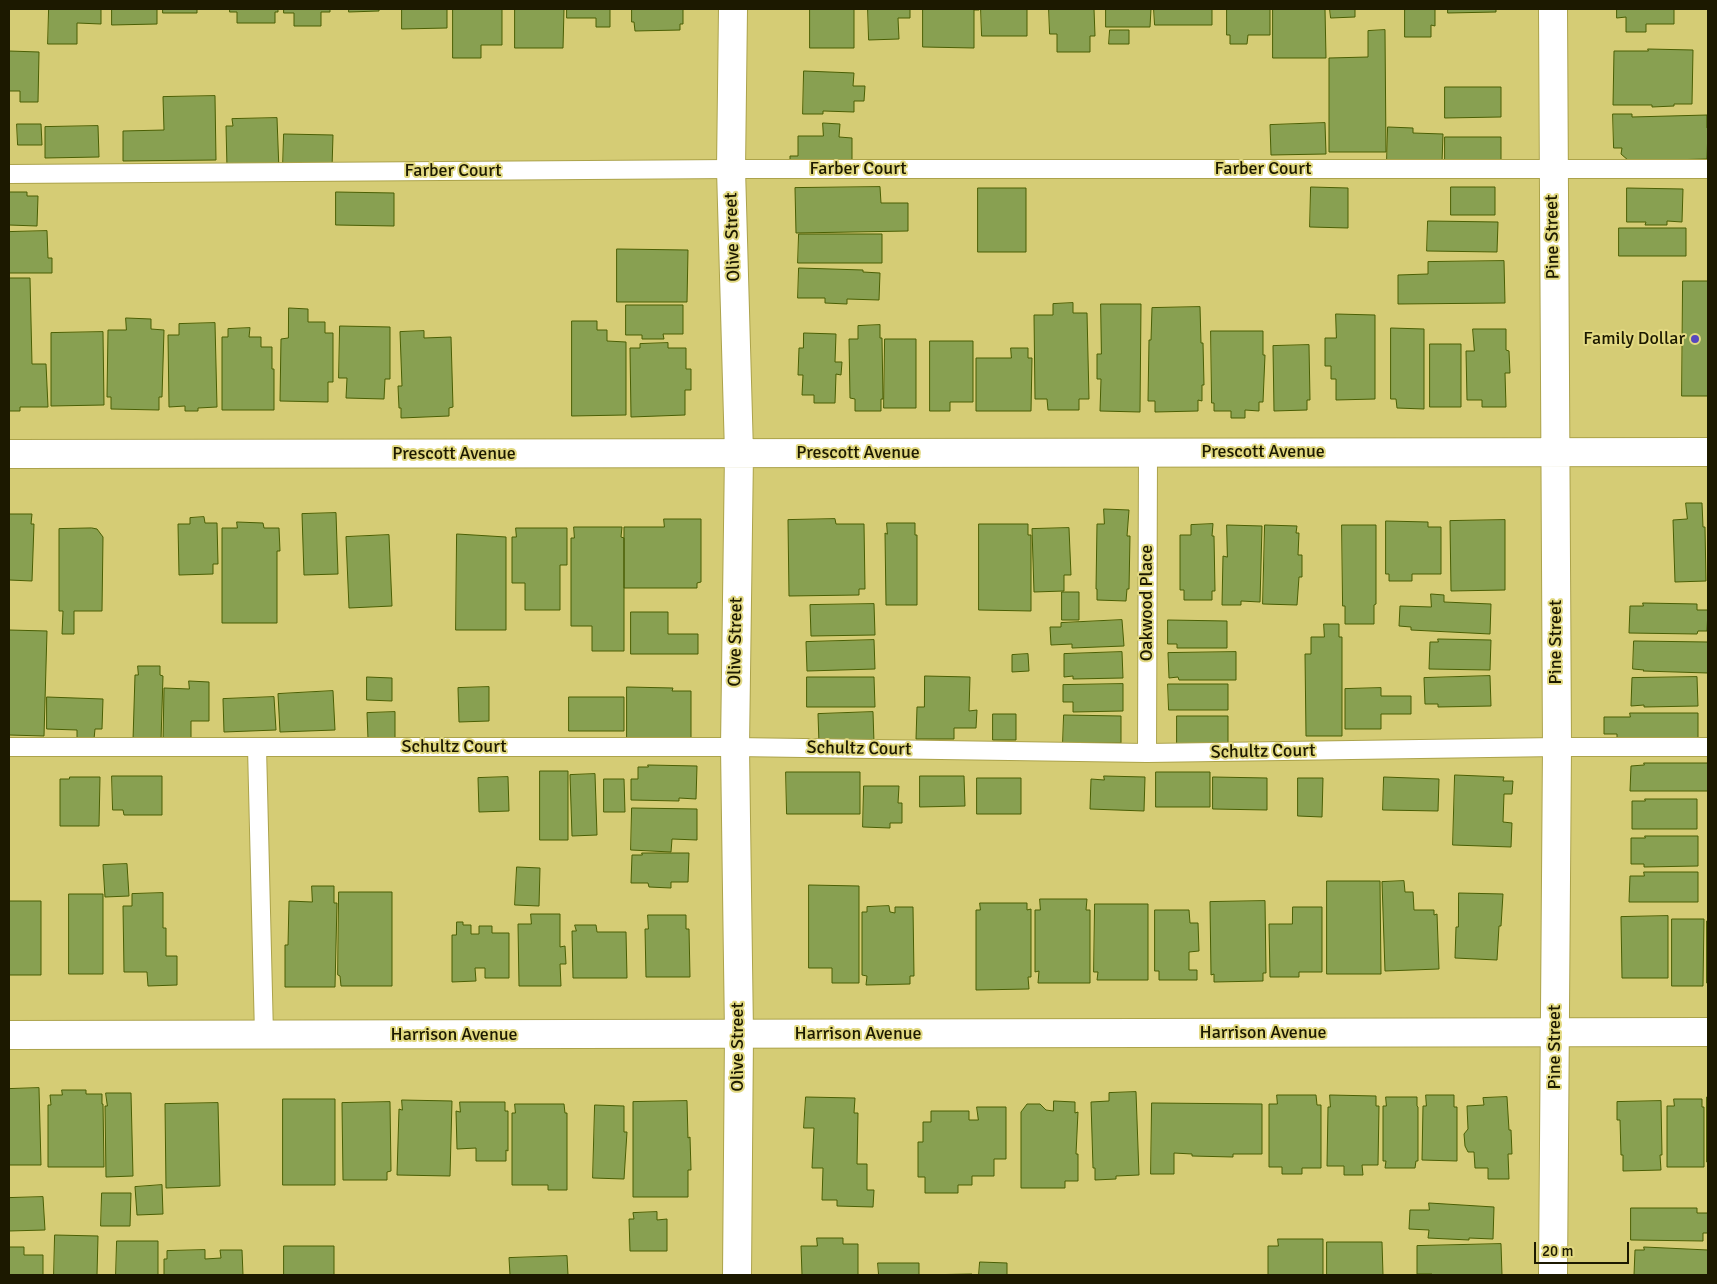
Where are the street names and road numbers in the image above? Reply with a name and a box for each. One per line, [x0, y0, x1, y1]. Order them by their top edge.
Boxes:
street label: Farber Court [810, 158, 906, 180]
street label: Farber Court [1215, 158, 1311, 180]
street label: Farber Court [405, 160, 501, 182]
street label: Olive Street [721, 192, 745, 282]
street label: Pine Street [1541, 194, 1565, 280]
street label: Prescott Avenue [1201, 441, 1325, 463]
street label: Prescott Avenue [796, 442, 920, 464]
street label: Prescott Avenue [392, 443, 516, 465]
street label: Oakwood Place [1136, 545, 1158, 661]
street label: Olive Street [724, 597, 748, 687]
street label: Pine Street [1545, 600, 1567, 684]
street label: Schultz Court [402, 736, 506, 758]
street label: Schultz Court [806, 737, 912, 761]
street label: Schultz Court [1210, 740, 1316, 764]
street label: Olive Street [727, 1002, 749, 1092]
street label: Pine Street [1544, 1005, 1566, 1089]
street label: Harrison Avenue [1199, 1022, 1327, 1044]
street label: Harrison Avenue [794, 1023, 922, 1045]
street label: Harrison Avenue [390, 1024, 518, 1046]

